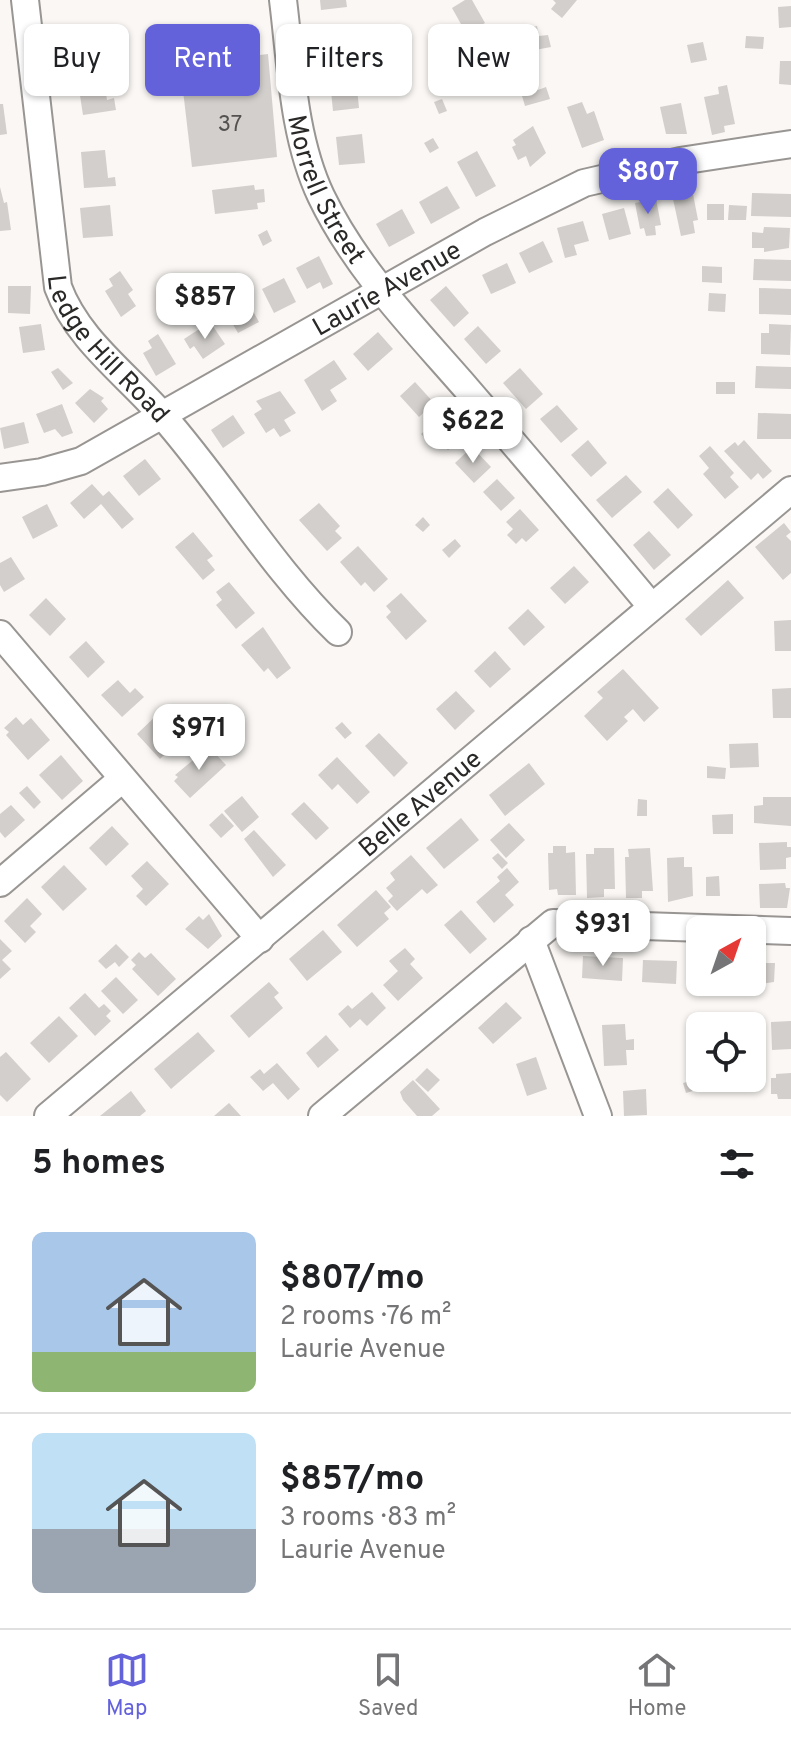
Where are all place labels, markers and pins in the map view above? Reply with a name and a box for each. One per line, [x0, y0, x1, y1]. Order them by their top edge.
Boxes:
pin: $807 [601, 148, 695, 216]
pin: $857 [158, 273, 252, 341]
pin: $622 [426, 397, 520, 465]
pin: $971 [152, 704, 246, 772]
pin: $931 [556, 900, 650, 968]

